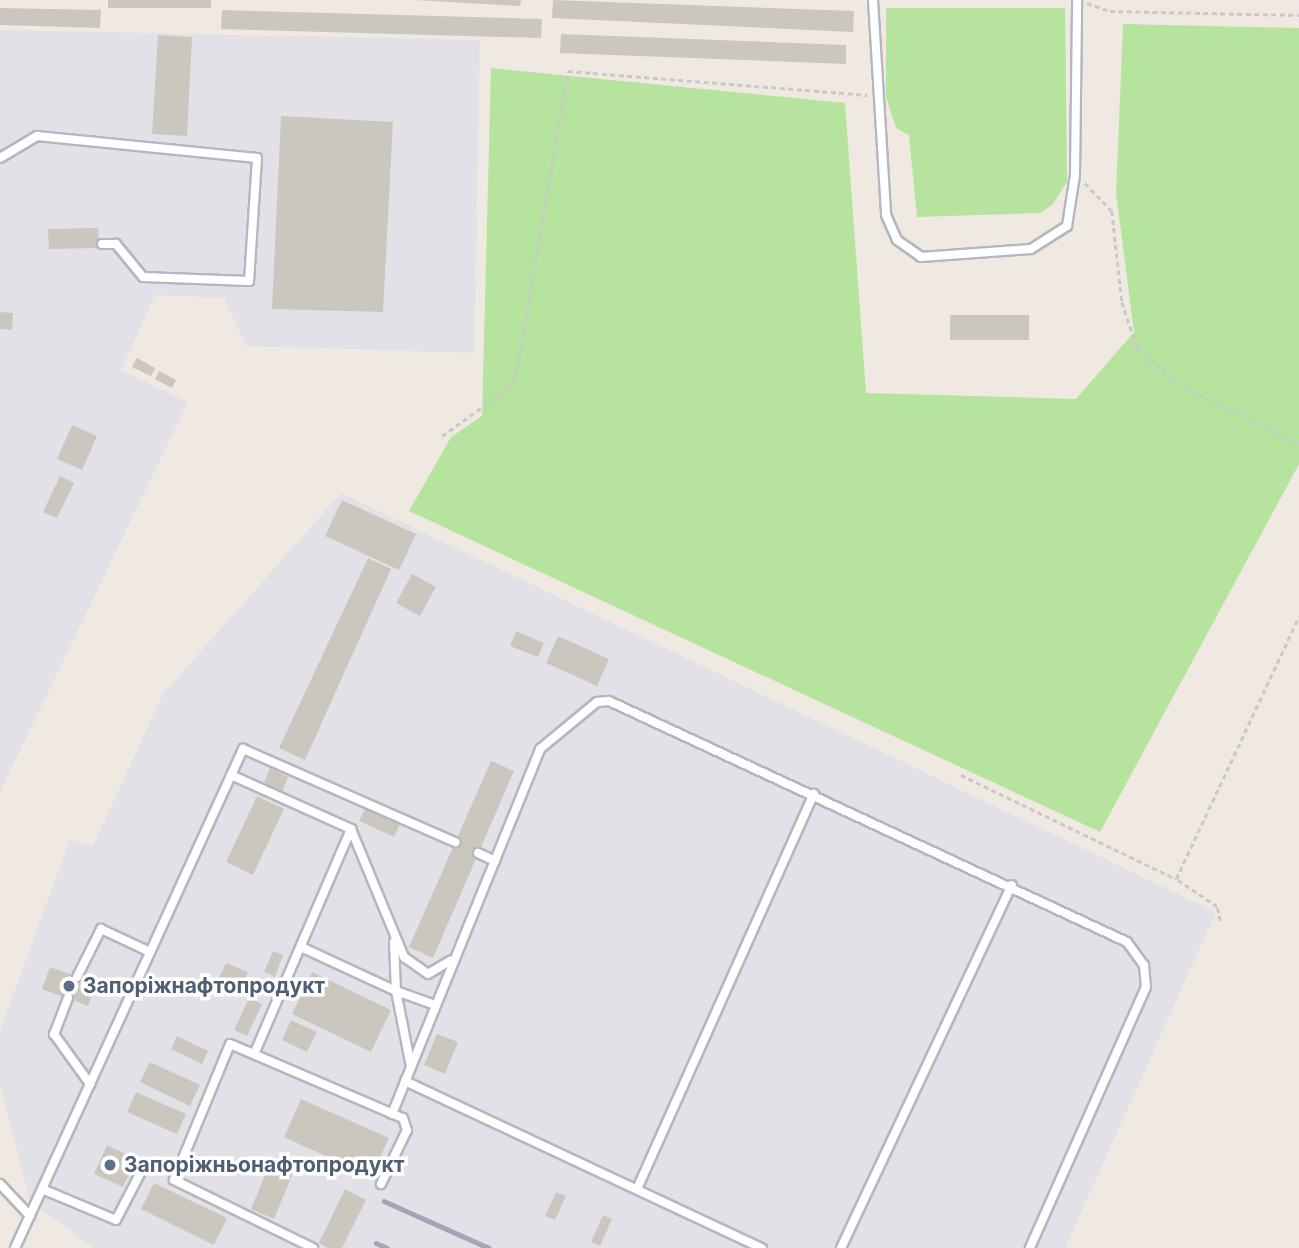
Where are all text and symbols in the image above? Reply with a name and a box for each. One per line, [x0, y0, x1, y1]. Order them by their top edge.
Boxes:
place label: Запоріжнафтопродукт [83, 973, 325, 999]
marker: Запоріжнафтопродукт [61, 978, 77, 994]
place label: Запоріжньонафтопродукт [124, 1152, 404, 1178]
marker: Запоріжньонафтопродукт [102, 1157, 118, 1173]

